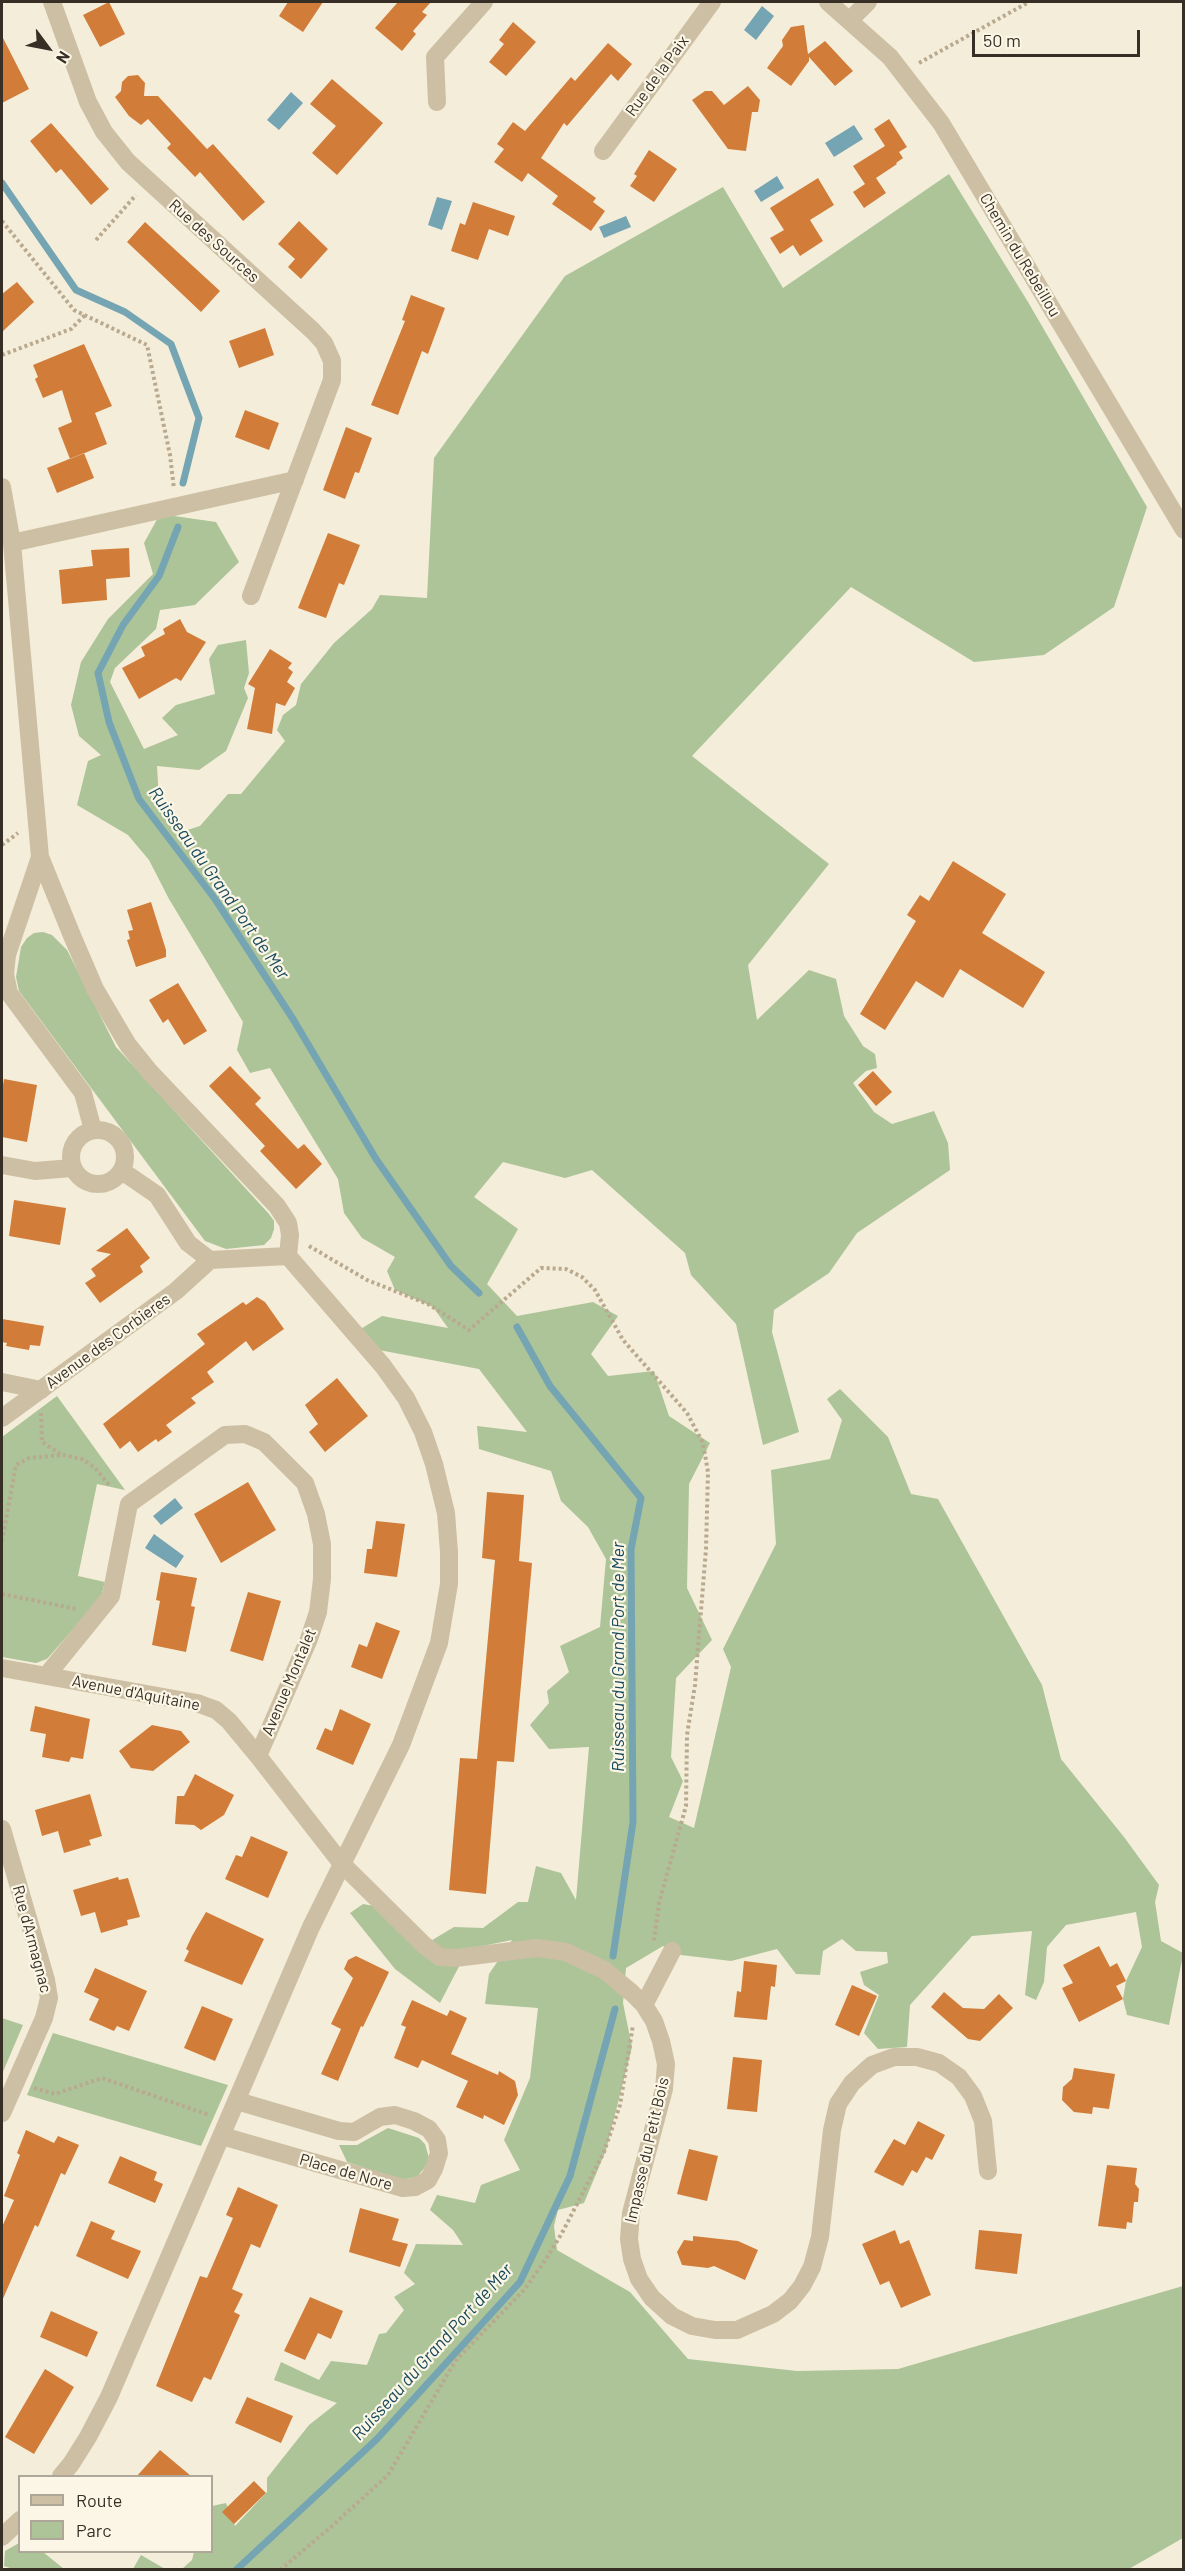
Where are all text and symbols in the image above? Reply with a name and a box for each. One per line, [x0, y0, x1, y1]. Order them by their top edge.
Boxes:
north arrow [18, 18, 78, 78]
scale bar [975, 18, 1143, 56]
text: 50 m [983, 29, 1021, 51]
street label: Rue de la Paix [621, 32, 693, 120]
text: N [53, 48, 75, 67]
street label: Chemin du Rebeillou [976, 190, 1064, 320]
street label: Rue des Sources [165, 195, 263, 287]
water label: Ruisseau du Grand Port de Mer [144, 783, 294, 983]
street label: Avenue des Corbieres [42, 1289, 174, 1393]
water label: Ruisseau du Grand Port de Mer [607, 1542, 629, 1772]
street label: Avenue Montalet [258, 1625, 320, 1739]
street label: Avenue d'Aquitaine [70, 1671, 202, 1715]
street label: Rue d'Armagnac [8, 1883, 56, 1995]
street label: Impasse du Petit Bois [621, 2075, 673, 2225]
street label: Place de Nore [297, 2150, 395, 2194]
water label: Ruisseau du Grand Port de Mer [347, 2259, 517, 2445]
legend [18, 2475, 213, 2553]
text: Route [76, 2489, 122, 2511]
text: Parc [76, 2519, 112, 2541]

